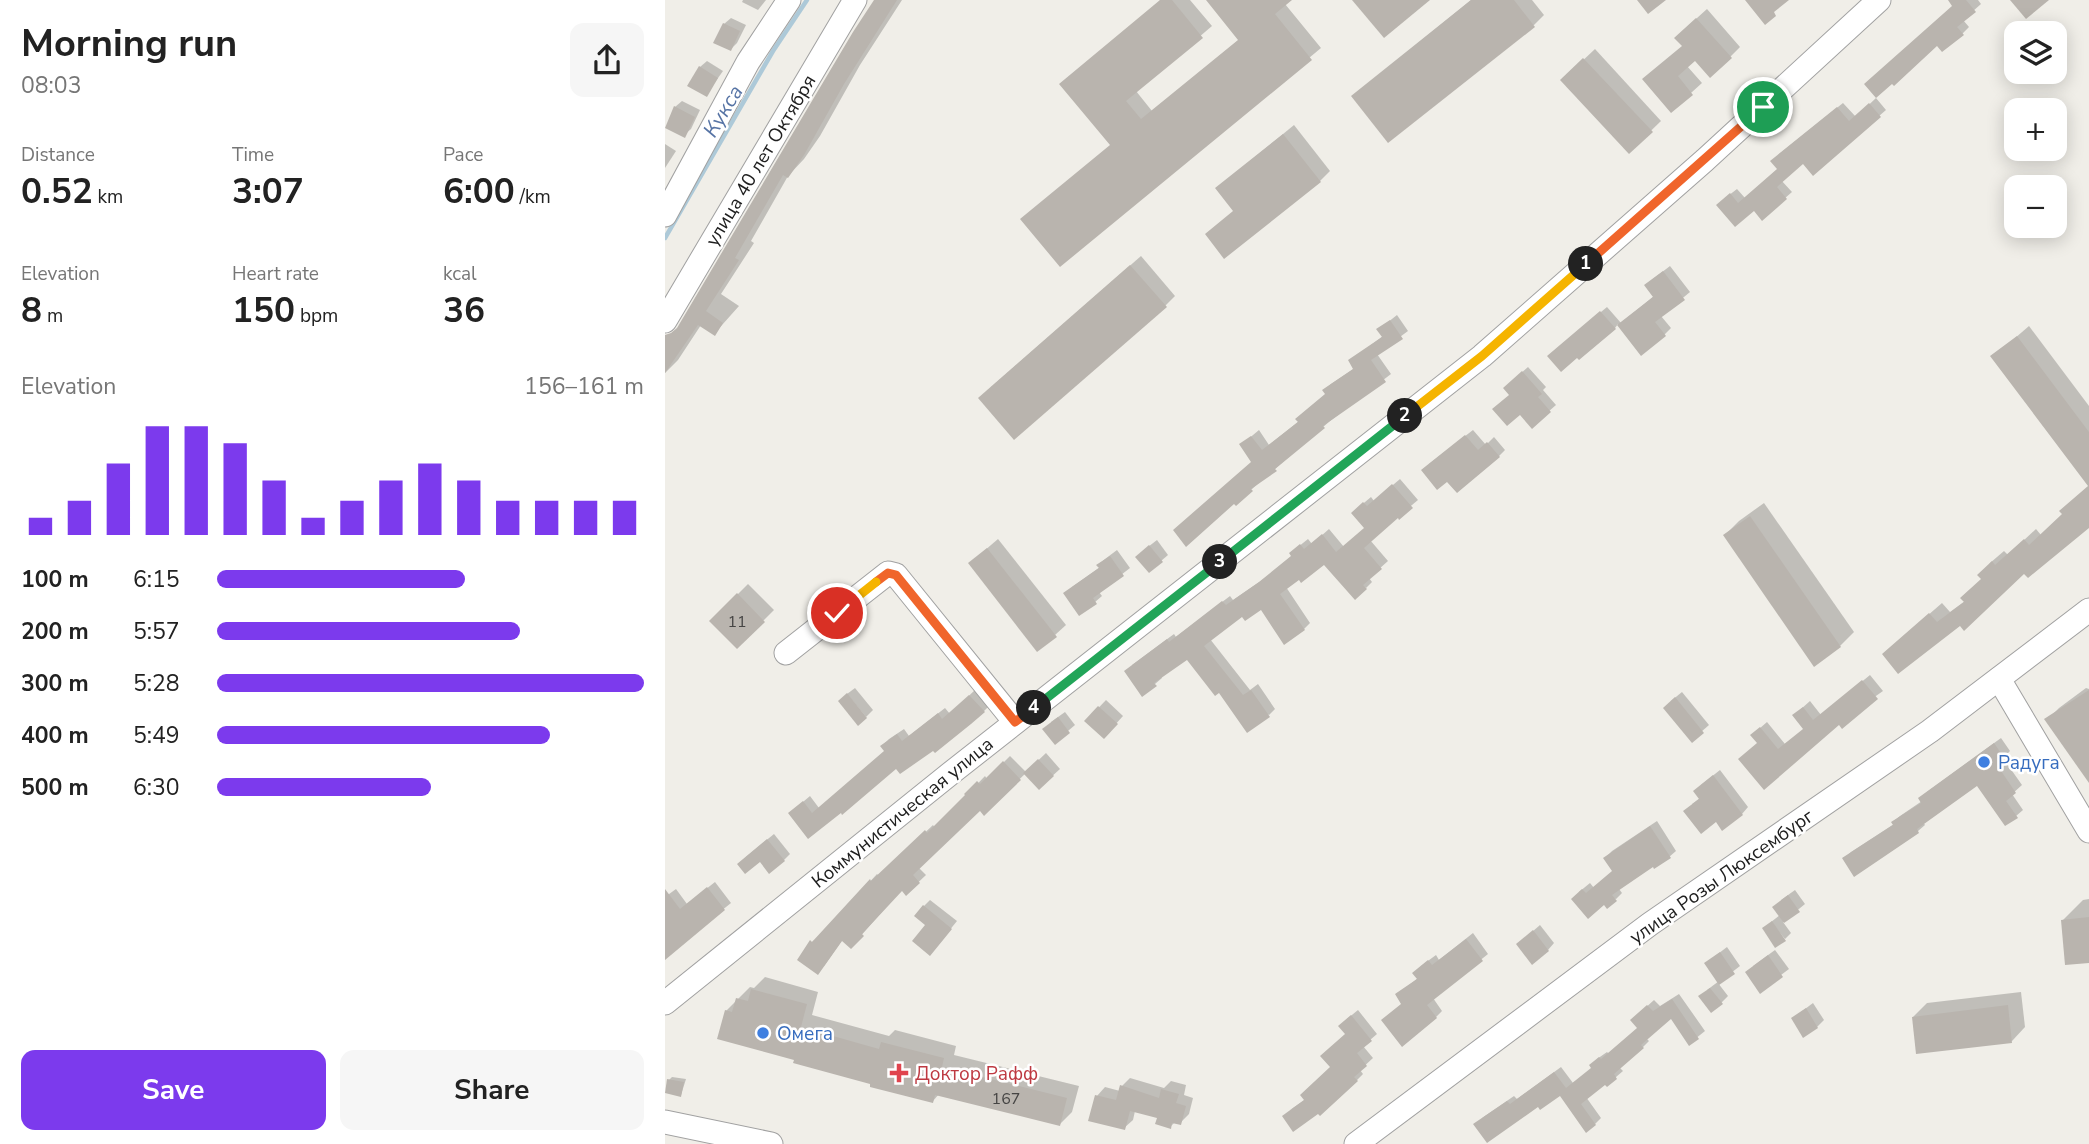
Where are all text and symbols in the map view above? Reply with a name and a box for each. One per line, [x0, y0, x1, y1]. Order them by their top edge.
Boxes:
text: Morning run [21, 18, 237, 69]
map controls [2004, 21, 2067, 238]
button: layers [2004, 21, 2067, 84]
button: share [570, 23, 644, 97]
text: 08:03 [21, 70, 81, 101]
street label: улица 40 лет Октября [699, 70, 822, 251]
pin [1733, 77, 1793, 137]
water label: Кукса [697, 80, 749, 142]
icon: arrive [1744, 88, 1782, 126]
button: + [2004, 98, 2067, 161]
text: Distance [21, 142, 95, 168]
text: Time [232, 142, 274, 168]
text: Pace [443, 142, 483, 168]
text: 0.52 [21, 168, 93, 215]
text: 3:07 [232, 168, 304, 215]
text: 6:00 [443, 168, 515, 215]
button: − [2004, 175, 2067, 238]
text: km [93, 184, 123, 210]
text: /km [515, 184, 551, 210]
pin: 1 [1569, 246, 1604, 282]
text: 1 [1580, 250, 1591, 276]
text: Elevation [21, 261, 100, 287]
text: Heart rate [232, 261, 319, 287]
text: kcal [443, 261, 477, 287]
text: 8 [21, 287, 42, 334]
text: 150 [232, 287, 295, 334]
text: 36 [443, 287, 485, 334]
text: m [42, 303, 63, 329]
text: bpm [295, 303, 338, 329]
text: Elevation [21, 371, 116, 402]
text: 156–161 m [524, 371, 644, 402]
pin: 2 [1387, 398, 1423, 434]
text: 2 [1399, 402, 1410, 428]
pin: 3 [1203, 544, 1237, 580]
text: 3 [1214, 548, 1225, 574]
text: 100 m [21, 564, 89, 595]
text: 6:15 [133, 564, 180, 595]
pin [807, 583, 867, 643]
icon: check [818, 594, 856, 632]
house number: 11 [727, 611, 747, 633]
text: 200 m [21, 616, 89, 647]
text: 5:57 [133, 616, 180, 647]
text: 300 m [21, 668, 89, 699]
text: 5:28 [133, 668, 180, 699]
pin: 4 [1017, 690, 1051, 726]
text: 4 [1028, 694, 1039, 720]
text: 400 m [21, 720, 89, 751]
text: 5:49 [133, 720, 180, 751]
street label: Коммунистическая улица [806, 731, 999, 894]
place label: Радуга [1998, 750, 2060, 776]
marker: Радуга [1976, 754, 1992, 770]
text: 500 m [21, 772, 89, 803]
text: 6:30 [133, 772, 180, 803]
street label: улица Розы Люксембург [1624, 803, 1819, 950]
place label: Омега [777, 1021, 833, 1047]
marker: Омега [755, 1025, 771, 1041]
button: Save [21, 1050, 326, 1130]
button: Share [340, 1050, 644, 1130]
place label: Доктор Рафф [915, 1061, 1038, 1087]
marker: Доктор Рафф [889, 1063, 909, 1083]
house number: 167 [992, 1088, 1020, 1110]

